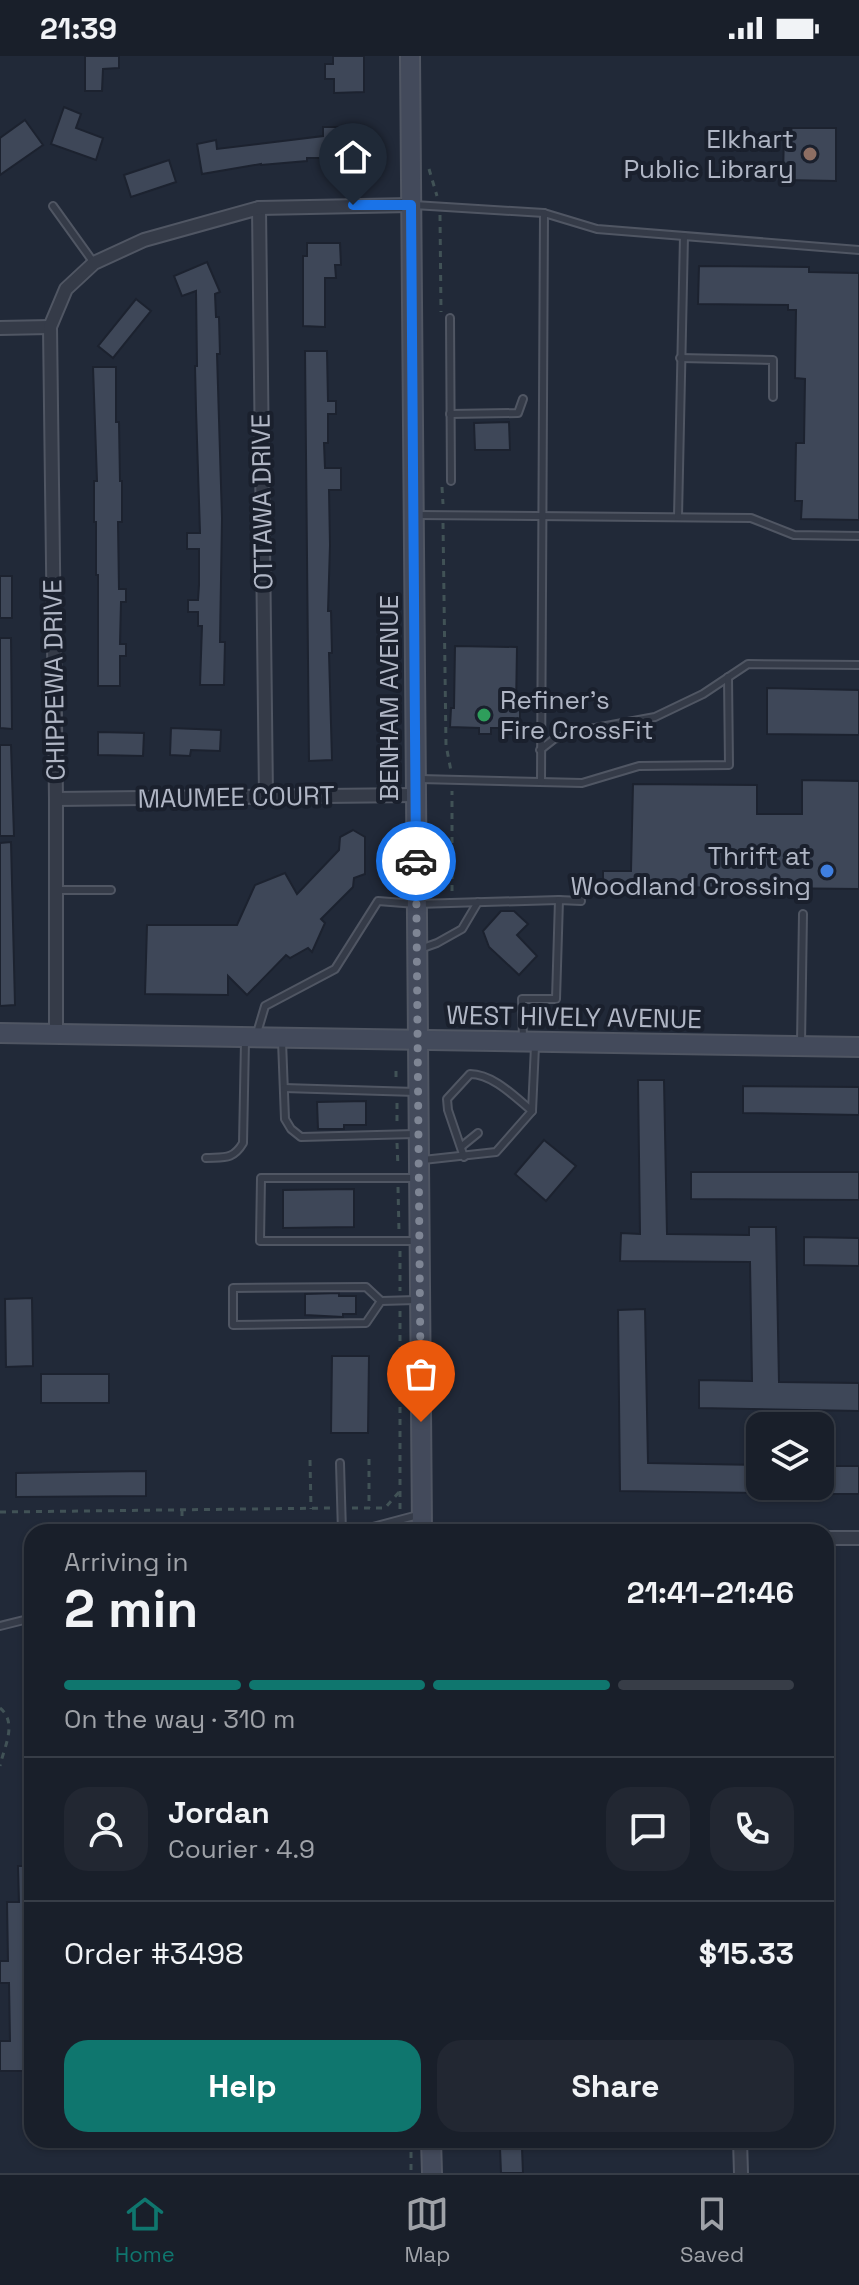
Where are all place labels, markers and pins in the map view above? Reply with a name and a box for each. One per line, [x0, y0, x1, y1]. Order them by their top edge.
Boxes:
place label: Elkhart Public Library [623, 122, 794, 186]
pin [319, 123, 387, 205]
marker: Elkhart Public Library [801, 145, 819, 163]
place label: Refiner's Fire CrossFit [500, 683, 654, 747]
marker: Refiner's Fire CrossFit [475, 706, 493, 724]
place label: Thrift at Woodland Crossing [571, 839, 811, 903]
marker: Thrift at Woodland Crossing [818, 862, 836, 880]
pin [387, 1340, 455, 1422]

